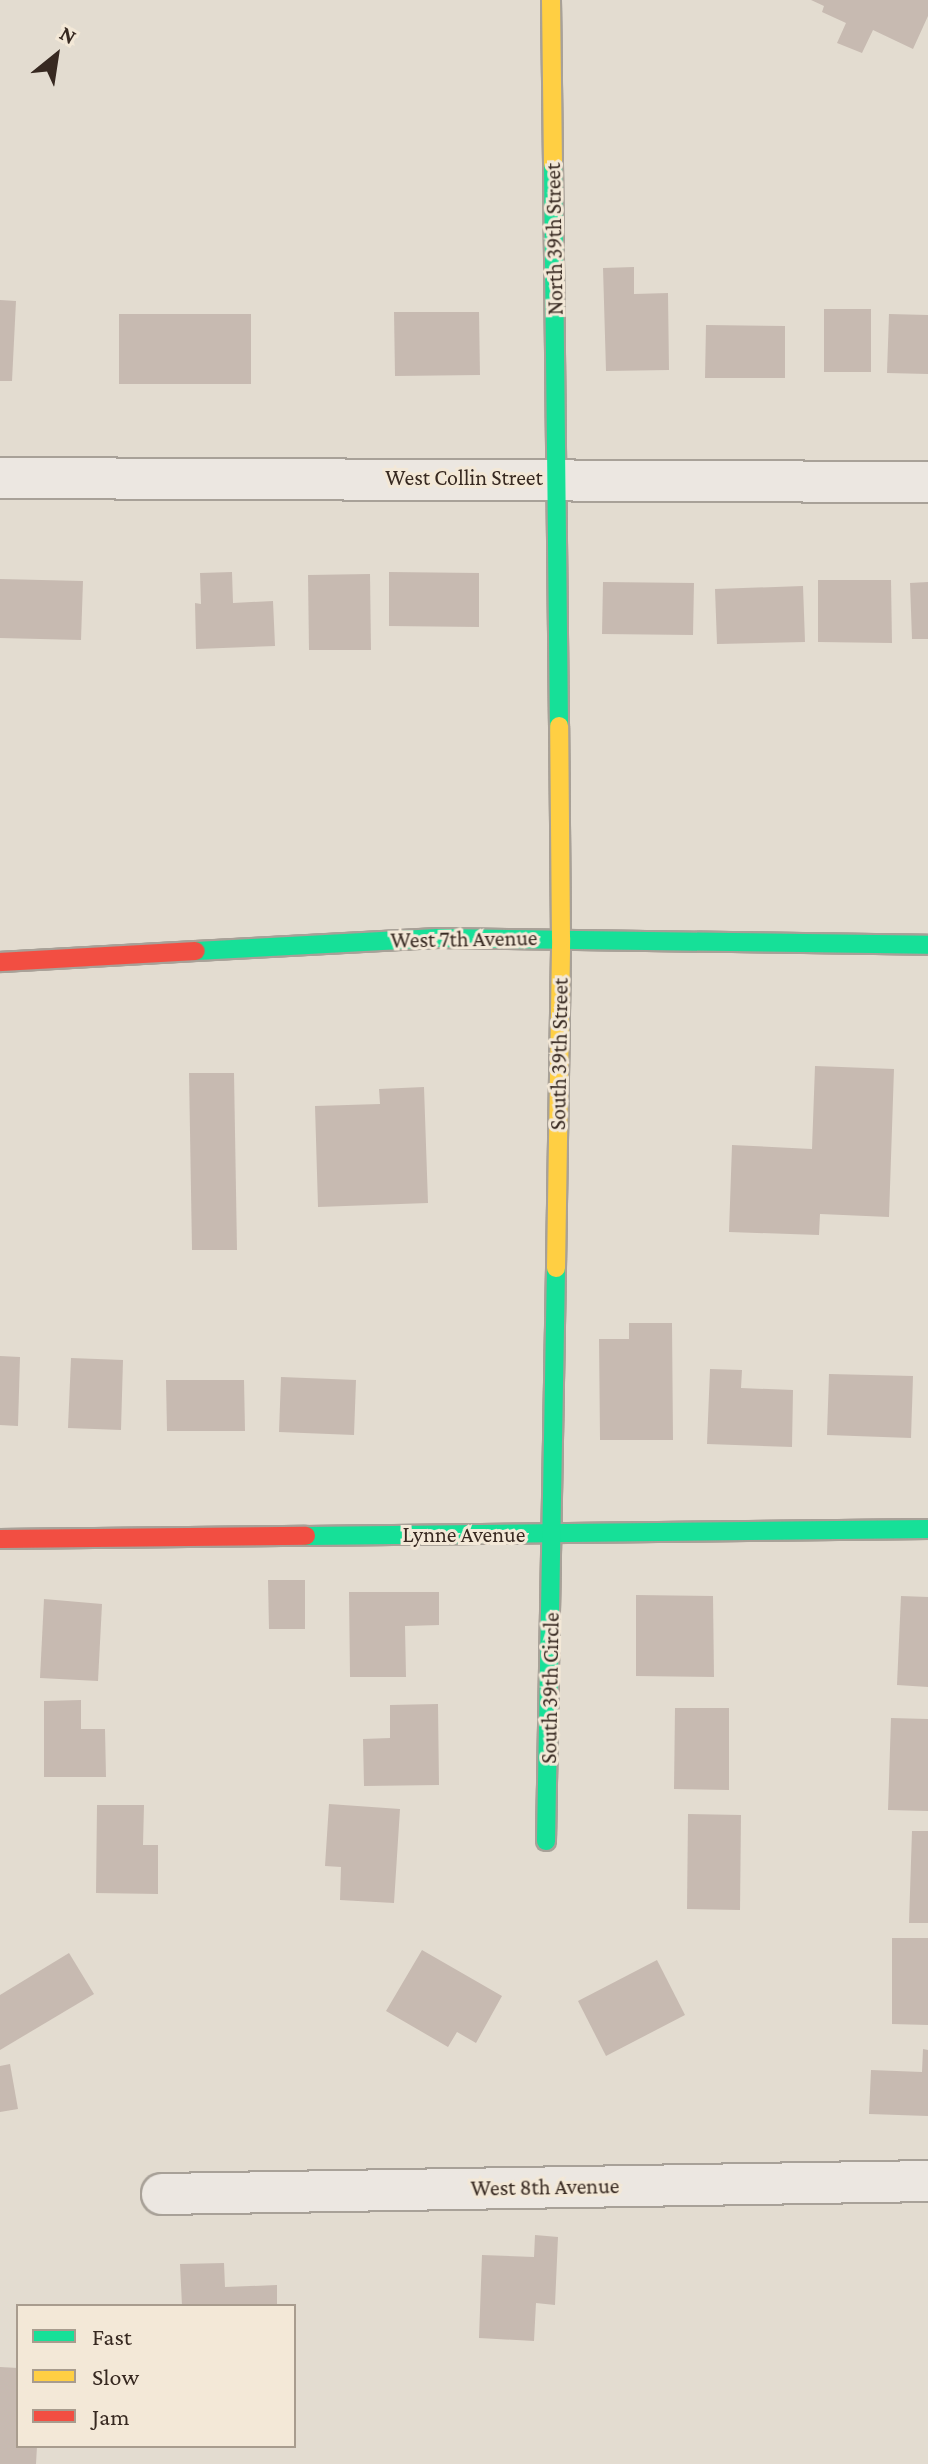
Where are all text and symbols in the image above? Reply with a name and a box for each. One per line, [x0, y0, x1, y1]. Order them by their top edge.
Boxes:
north arrow [16, 16, 96, 96]
text: N [56, 20, 81, 49]
street label: North 39th Street [539, 163, 569, 315]
street label: West Collin Street [385, 465, 543, 491]
street label: West 7th Avenue [390, 925, 538, 953]
street label: South 39th Street [544, 978, 574, 1130]
street label: Lynne Avenue [403, 1522, 525, 1548]
street label: South 39th Circle [535, 1612, 565, 1764]
street label: West 8th Avenue [470, 2173, 620, 2201]
legend [16, 2304, 296, 2448]
text: Fast [92, 2323, 132, 2350]
text: Slow [92, 2363, 139, 2390]
text: Jam [92, 2403, 130, 2430]

